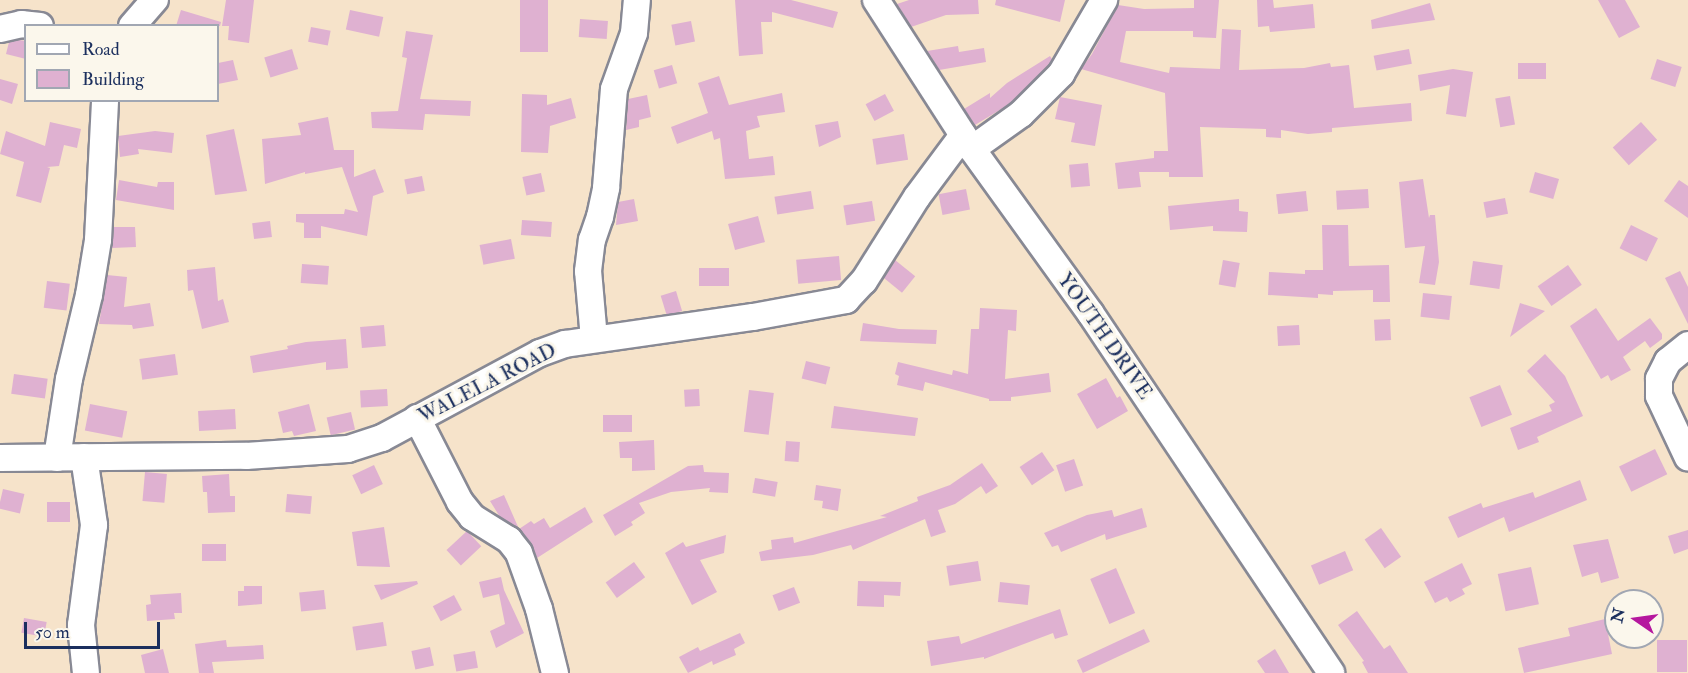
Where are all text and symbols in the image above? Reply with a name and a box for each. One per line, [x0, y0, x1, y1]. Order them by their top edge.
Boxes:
legend [24, 24, 219, 102]
text: Road [82, 38, 120, 61]
text: Building [82, 68, 144, 91]
street label: YOUTH DRIVE [1053, 268, 1157, 404]
street label: WALELA ROAD [414, 338, 560, 428]
north arrow [1604, 589, 1664, 649]
text: N [1607, 606, 1630, 625]
scale bar [27, 610, 164, 648]
text: 50 m [35, 621, 70, 644]

